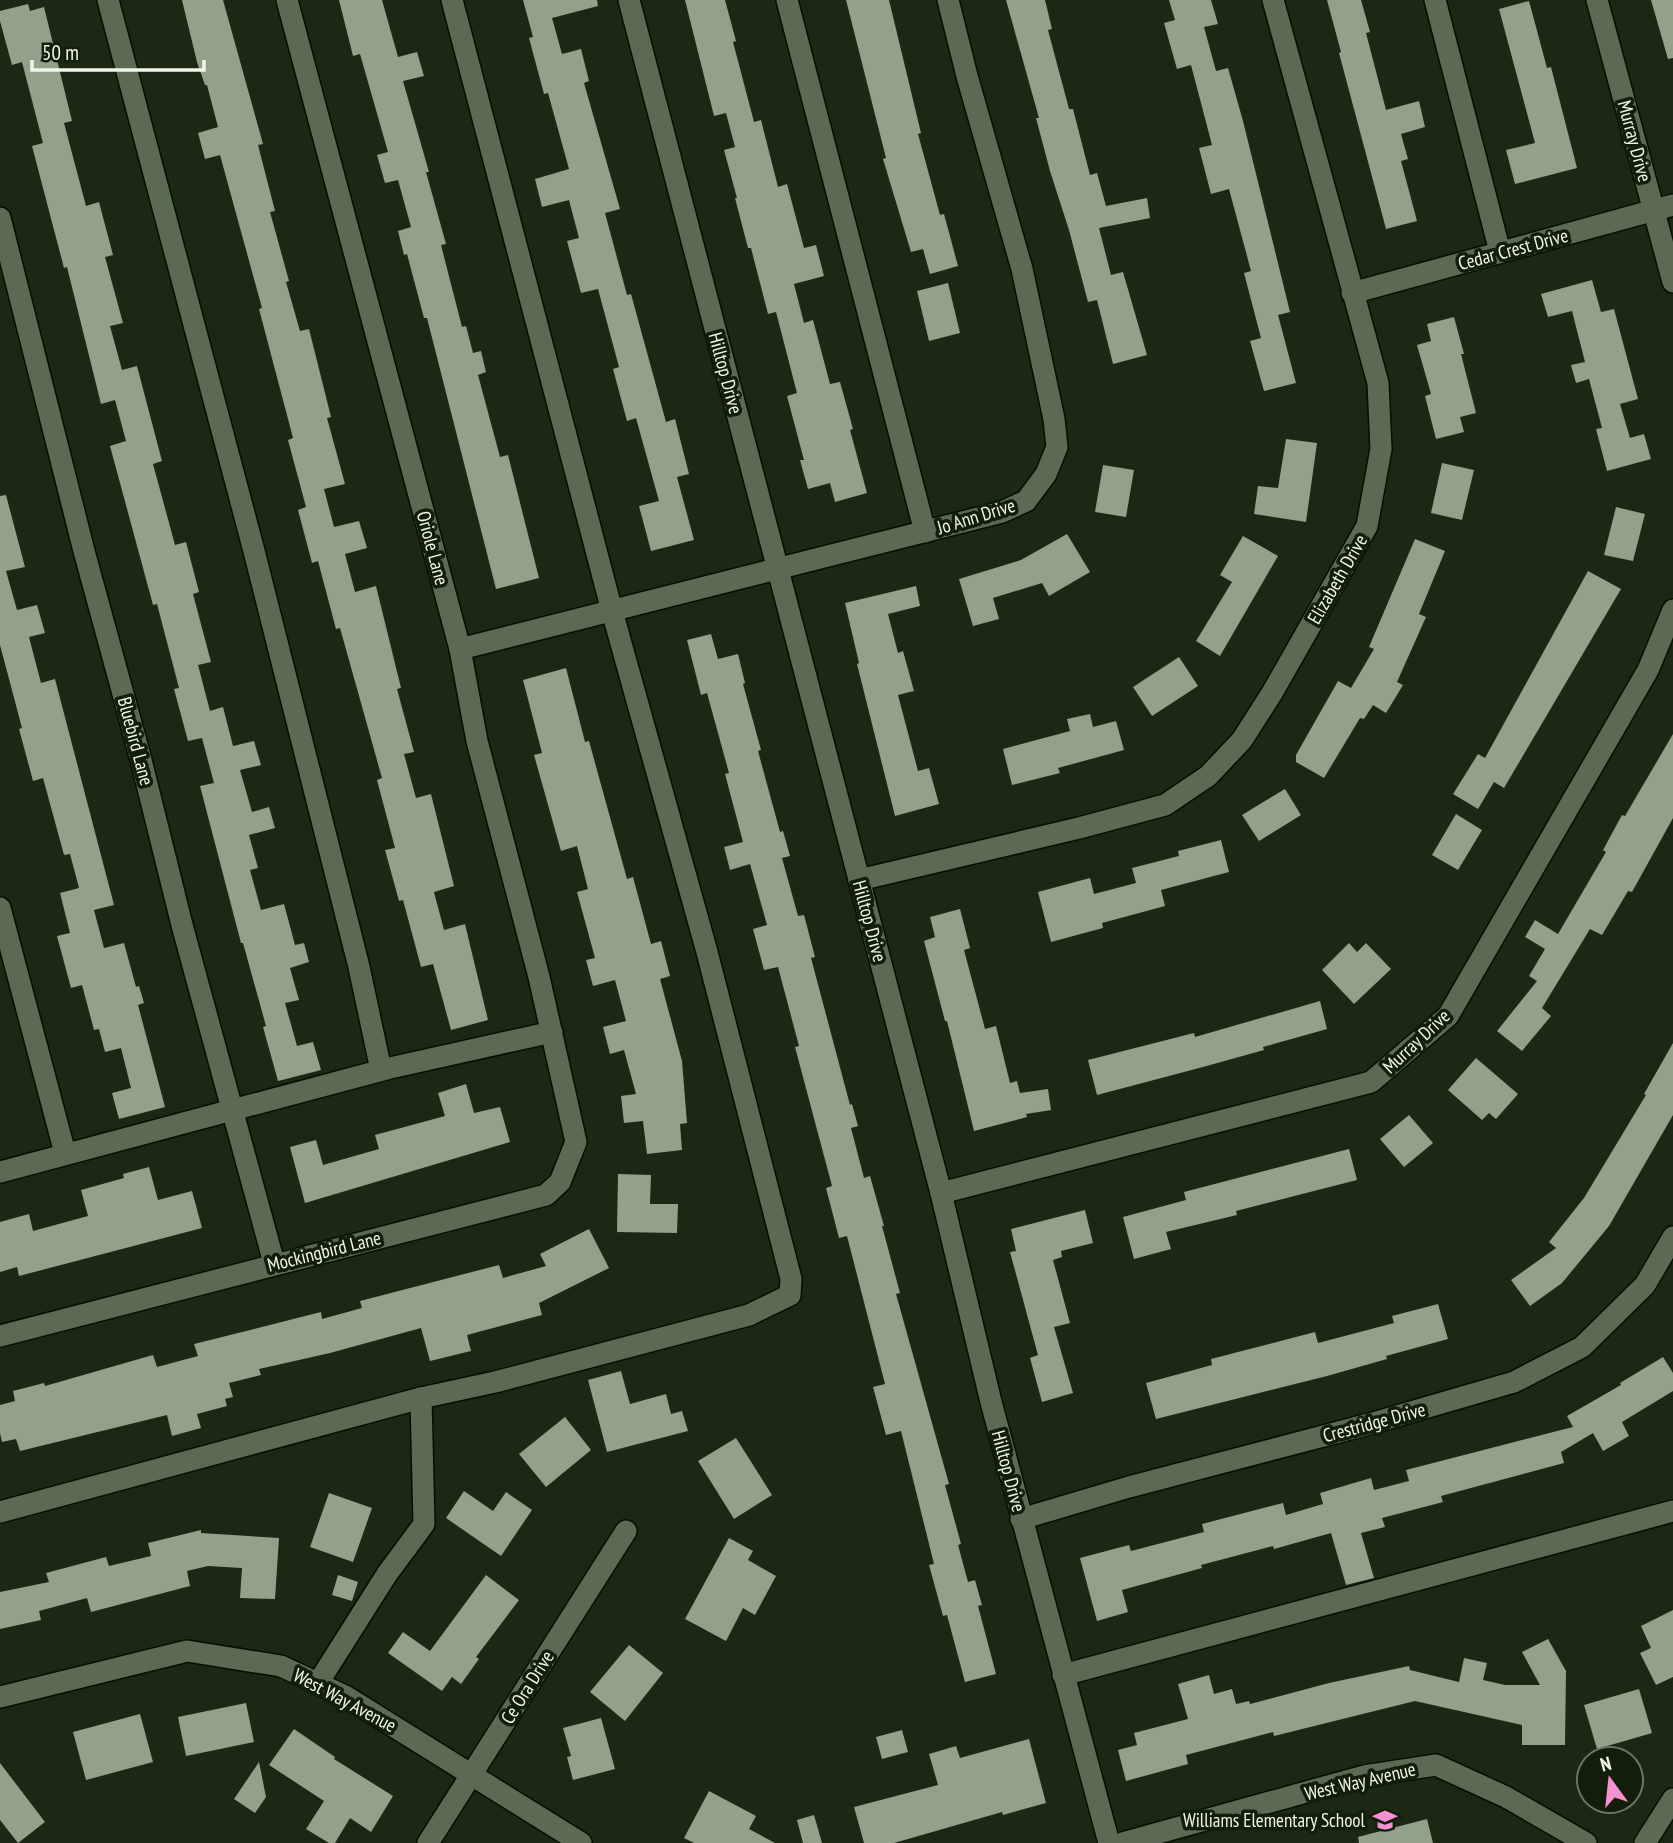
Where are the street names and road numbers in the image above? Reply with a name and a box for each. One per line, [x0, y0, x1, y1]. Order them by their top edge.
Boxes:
street label: Murray Drive [1613, 98, 1657, 185]
street label: Cedar Crest Drive [1455, 223, 1571, 275]
street label: Hilltop Drive [704, 330, 748, 416]
street label: Jo Ann Drive [933, 493, 1018, 540]
street label: Oriole Lane [412, 508, 454, 588]
street label: Elizabeth Drive [1302, 530, 1372, 628]
street label: Bluebird Lane [113, 694, 159, 788]
street label: Hilltop Drive [848, 878, 892, 964]
street label: Murray Drive [1377, 1004, 1455, 1078]
street label: Mockingbird Lane [265, 1225, 384, 1277]
street label: Crestridge Drive [1320, 1397, 1428, 1447]
street label: Hilltop Drive [987, 1428, 1031, 1514]
street label: Ce Ora Drive [495, 1646, 559, 1728]
street label: West Way Avenue [289, 1663, 401, 1737]
street label: West Way Avenue [1302, 1757, 1418, 1805]

